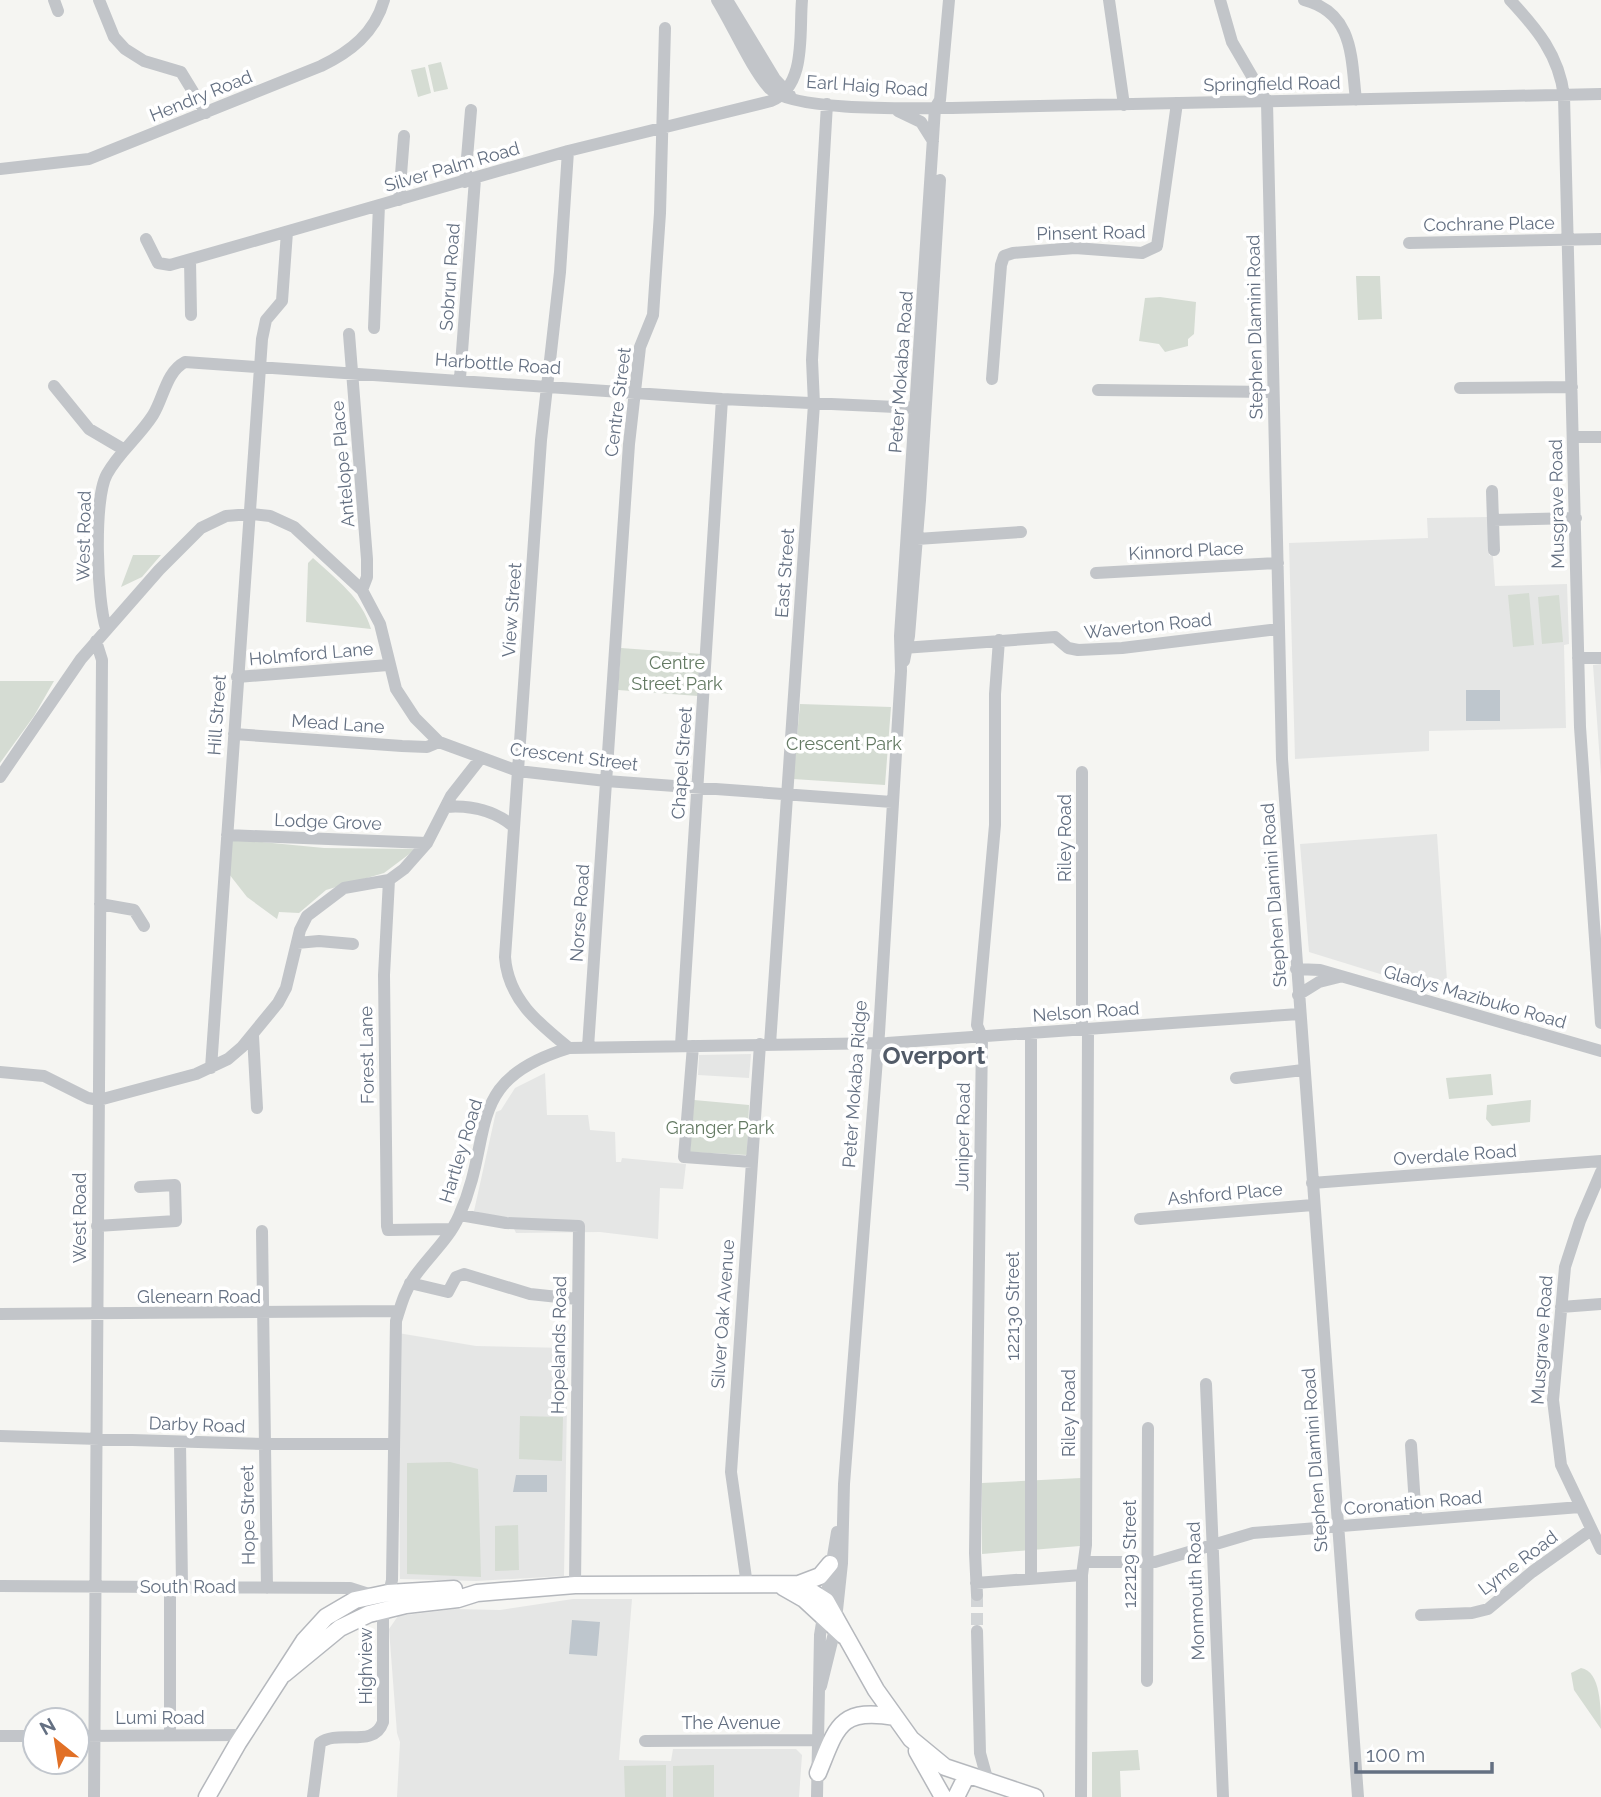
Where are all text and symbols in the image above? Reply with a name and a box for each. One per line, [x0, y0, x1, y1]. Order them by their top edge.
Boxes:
street label: Hendry Road [146, 65, 255, 126]
street label: Earl Haig Road [806, 71, 929, 100]
street label: Springfield Road [1203, 72, 1341, 95]
street label: Silver Palm Road [382, 137, 522, 196]
street label: Cochrane Place [1423, 212, 1555, 235]
street label: Pinsent Road [1036, 221, 1146, 244]
street label: Sobrun Road [435, 222, 464, 332]
street label: Stephen Dlamini Road [1242, 234, 1267, 420]
street label: Peter Mokaba Road [884, 290, 917, 454]
street label: Centre Street [600, 346, 635, 458]
street label: Harbottle Road [434, 349, 562, 378]
street label: Antelope Place [326, 399, 359, 528]
street label: Musgrave Road [1545, 439, 1568, 569]
street label: West Road [72, 490, 95, 582]
street label: East Street [771, 527, 798, 619]
street label: Kinnord Place [1128, 537, 1245, 564]
street label: View Street [498, 562, 525, 658]
street label: Waverton Road [1083, 608, 1213, 643]
street label: Holmford Lane [248, 638, 374, 669]
park label: Centre Street Park [631, 652, 723, 694]
street label: Hill Street [203, 674, 230, 756]
street label: Chapel Street [667, 706, 696, 820]
street label: Mead Lane [291, 710, 386, 737]
park label: Crescent Park [786, 733, 902, 754]
street label: Crescent Street [509, 738, 639, 775]
street label: Riley Road [1054, 794, 1075, 882]
street label: Stephen Dlamini Road [1257, 802, 1290, 988]
street label: Lodge Grove [274, 809, 383, 834]
street label: Norse Road [566, 863, 593, 962]
street label: Gladys Mazibuko Road [1381, 960, 1569, 1033]
street label: Nelson Road [1032, 997, 1140, 1026]
street label: Peter Mokaba Ridge [838, 999, 871, 1169]
street label: Forest Lane [355, 1005, 378, 1104]
district label: Overport [883, 1041, 985, 1070]
street label: Juniper Road [951, 1082, 974, 1192]
street label: Hartley Road [435, 1096, 486, 1205]
park label: Granger Park [666, 1117, 775, 1138]
street label: Overdale Road [1393, 1140, 1517, 1169]
street label: West Road [69, 1173, 90, 1263]
street label: Ashford Place [1166, 1178, 1284, 1209]
street label: Silver Oak Avenue [707, 1238, 738, 1389]
street label: 122130 Street [1002, 1251, 1023, 1361]
street label: Musgrave Road [1527, 1275, 1556, 1405]
street label: Hopelands Road [547, 1276, 570, 1414]
street label: Glenearn Road [137, 1286, 261, 1307]
street label: Stephen Dlamini Road [1298, 1367, 1331, 1553]
street label: Riley Road [1058, 1369, 1079, 1457]
street label: Darby Road [148, 1412, 246, 1437]
street label: Hope Street [236, 1465, 259, 1565]
street label: Coronation Road [1343, 1486, 1483, 1519]
street label: 122129 Street [1119, 1500, 1140, 1608]
street label: Monmouth Road [1183, 1521, 1208, 1661]
street label: Lyme Road [1474, 1526, 1561, 1599]
street label: South Road [140, 1576, 236, 1597]
street label: Highview [355, 1627, 376, 1705]
north arrow [21, 1706, 91, 1776]
street label: Lumi Road [115, 1707, 205, 1728]
street label: The Avenue [681, 1712, 781, 1733]
text: N [36, 1713, 59, 1739]
scale bar [1356, 1730, 1492, 1774]
text: 100 m [1366, 1742, 1425, 1767]

